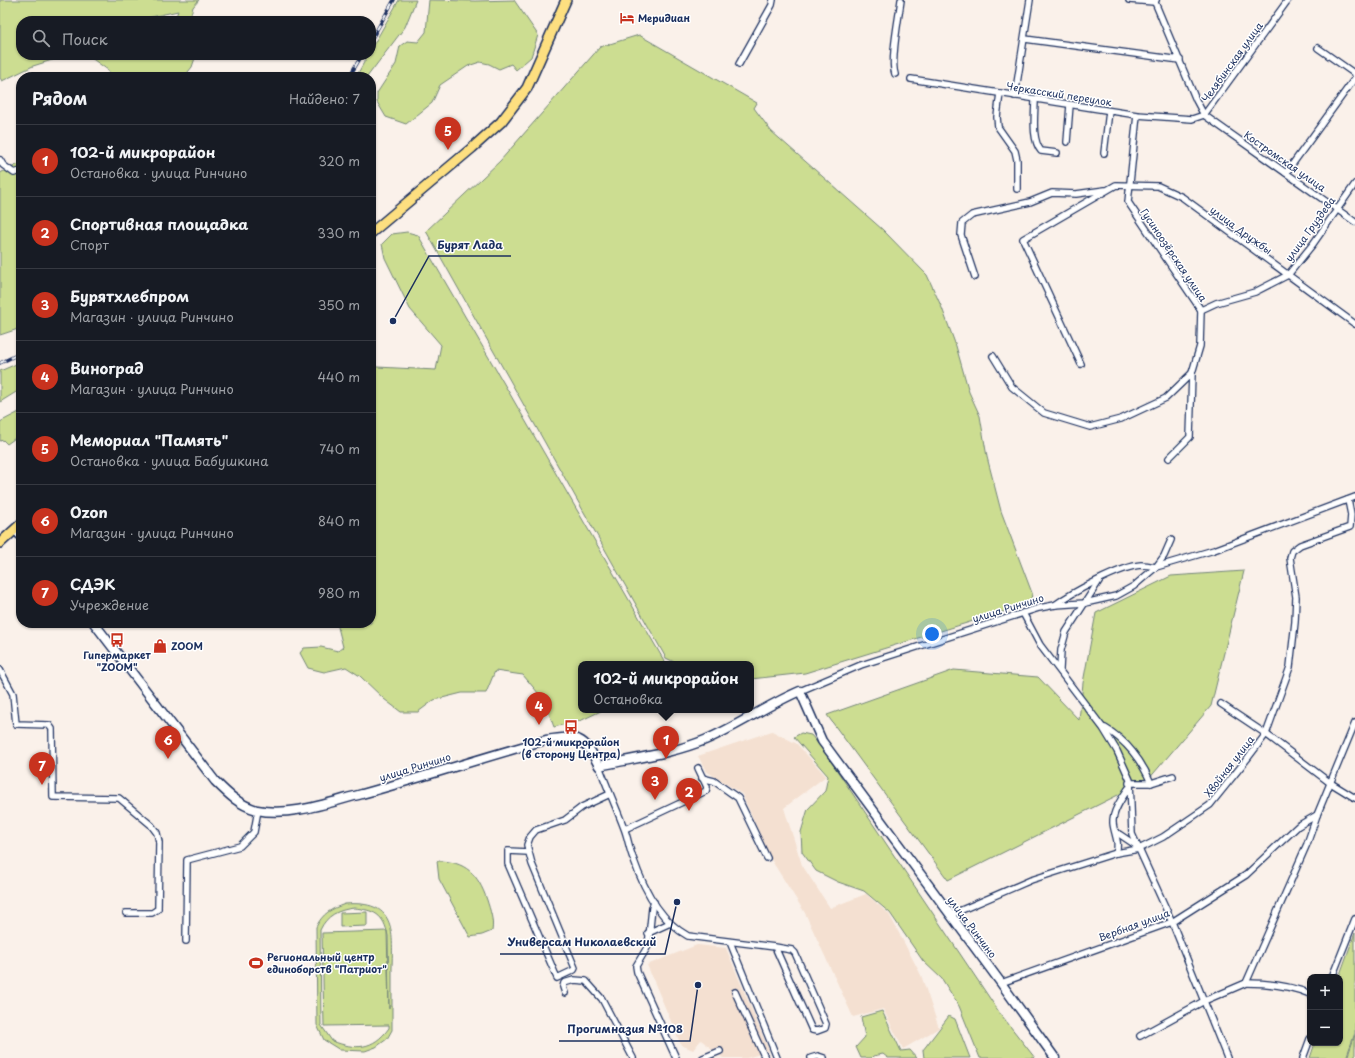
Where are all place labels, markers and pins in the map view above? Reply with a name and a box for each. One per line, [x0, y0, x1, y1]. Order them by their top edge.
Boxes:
hotel icon: Меридиан [619, 10, 635, 26]
place label: Меридиан [638, 10, 691, 25]
pin: 5 [435, 117, 461, 150]
callout: Бурят Лада [429, 233, 511, 256]
bus stop icon: Гипермаркет "ZOOM" [109, 632, 125, 648]
shop icon: ZOOM [152, 638, 168, 654]
place label: ZOOM [171, 638, 203, 653]
place label: Гипермаркет "ZOOM" [83, 647, 151, 674]
pin: 4 [526, 692, 552, 725]
bus stop icon: 102-й микрорайон (в сторону Центра) [563, 719, 579, 735]
pin: 6 [155, 726, 181, 759]
pin: 1 [653, 726, 679, 759]
place label: 102-й микрорайон (в сторону Центра) [521, 734, 621, 761]
pin: 7 [29, 752, 55, 785]
pin: 3 [642, 767, 668, 800]
pin: 2 [676, 778, 702, 811]
callout: Универсам Николаевский [500, 931, 665, 954]
place label: Региональный центр единоборств "Патриот" [267, 949, 387, 976]
sports icon: Региональный центр единоборств "Патриот" [248, 955, 264, 971]
callout: Прогимназия №108 [559, 1018, 690, 1041]

